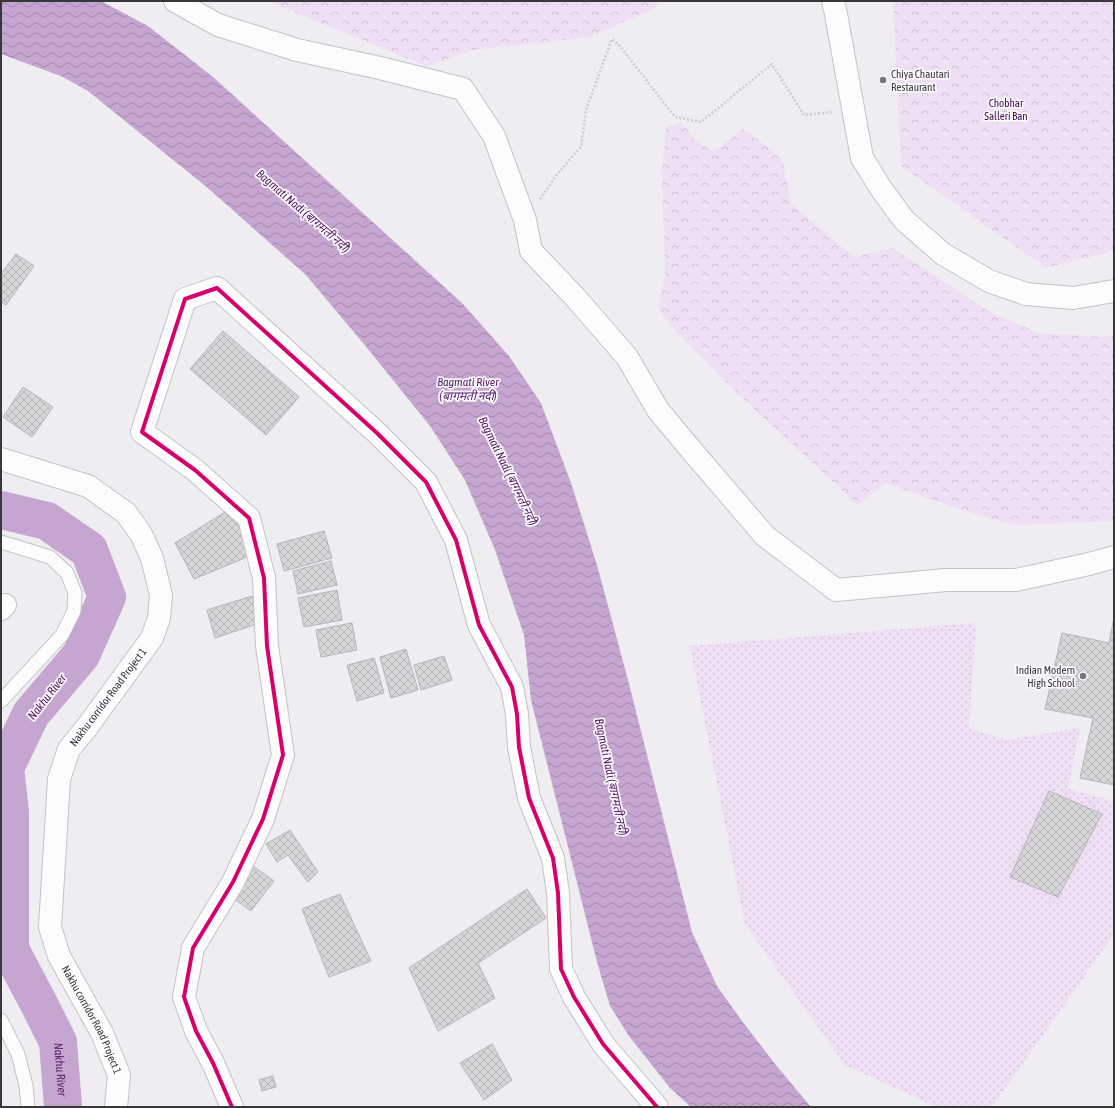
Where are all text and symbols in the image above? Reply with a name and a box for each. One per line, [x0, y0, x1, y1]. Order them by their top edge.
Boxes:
place label: Chiya Chautari Restaurant [891, 68, 950, 93]
marker: Chiya Chautari Restaurant [878, 75, 888, 85]
park label: Chobhar Salleri Ban [984, 97, 1028, 122]
water label: Bagmati Nadi (बागमती नदी) [253, 167, 353, 255]
water label: Bagmati River (बागमती नदी) [437, 375, 499, 403]
water label: Bagmati Nadi (बागमती नदी) [476, 414, 540, 528]
street label: Nakhu corridor Road Project 1 [67, 646, 149, 748]
place label: Indian Modern High School [1016, 664, 1075, 689]
water label: Nakhu River [25, 671, 69, 722]
marker: Indian Modern High School [1078, 671, 1088, 681]
water label: Bagmati Nadi (बागमती नदी) [592, 717, 630, 837]
street label: Nakhu corridor Road Project 1 [60, 963, 124, 1076]
water label: Nakhu River [51, 1042, 69, 1097]

